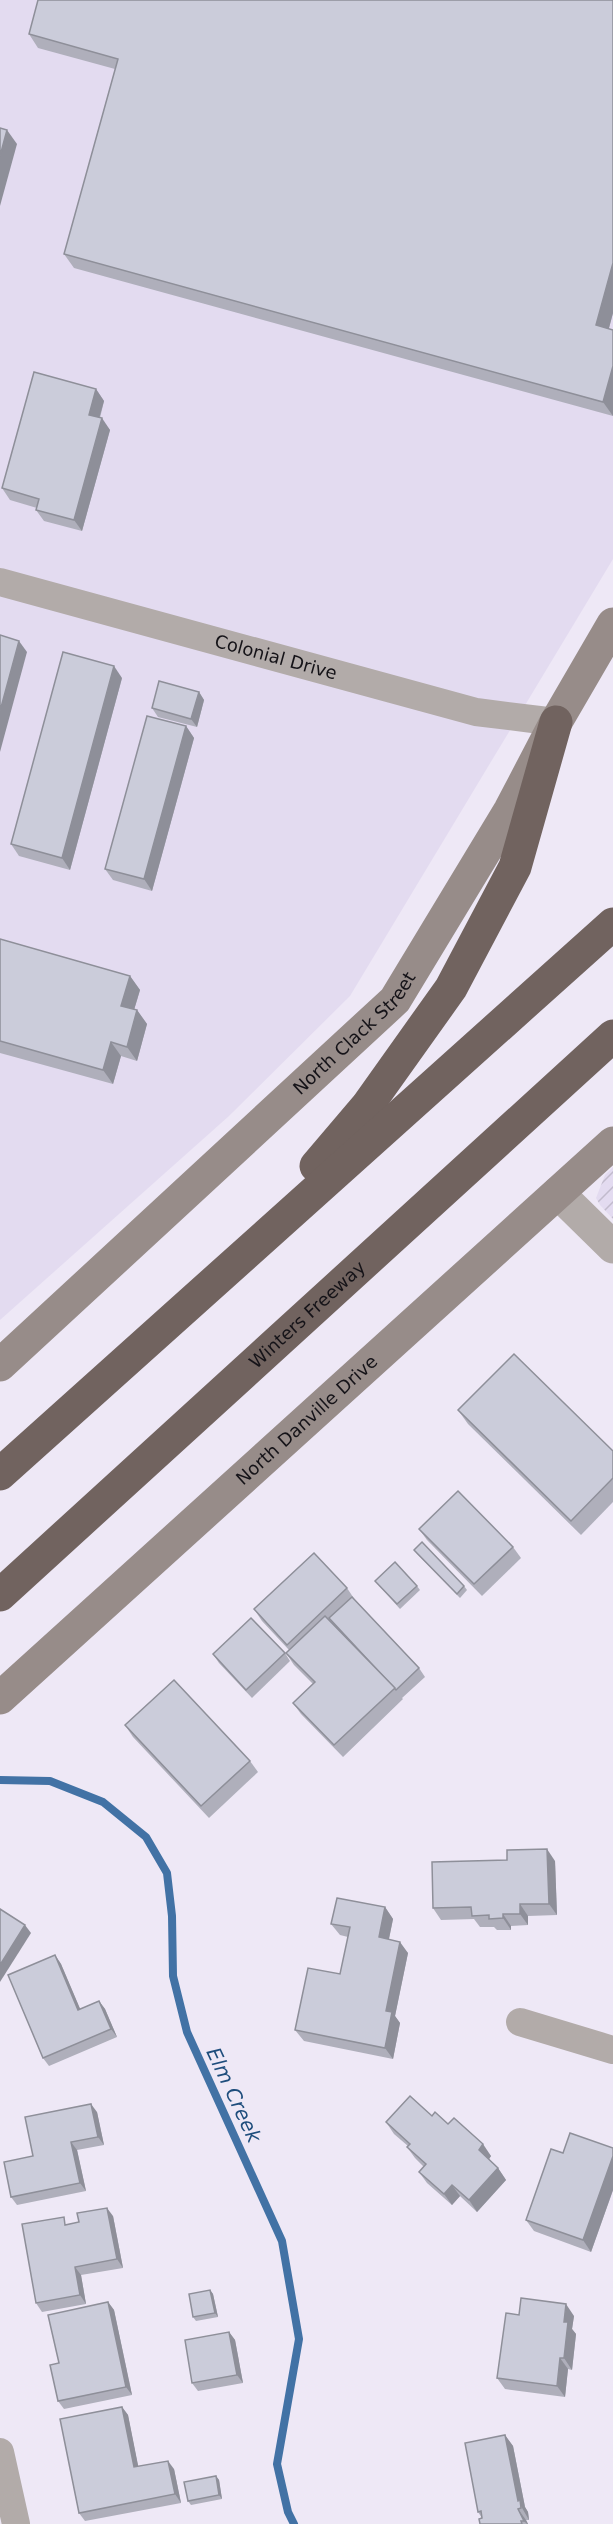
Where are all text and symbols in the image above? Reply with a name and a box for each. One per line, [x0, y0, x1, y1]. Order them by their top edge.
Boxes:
street label: Colonial Drive [213, 630, 340, 684]
street label: North Clack Street [289, 968, 420, 1099]
street label: Winters Freeway [245, 1256, 369, 1372]
street label: North Danville Drive [232, 1351, 381, 1489]
water label: Elm Creek [201, 2044, 267, 2148]

